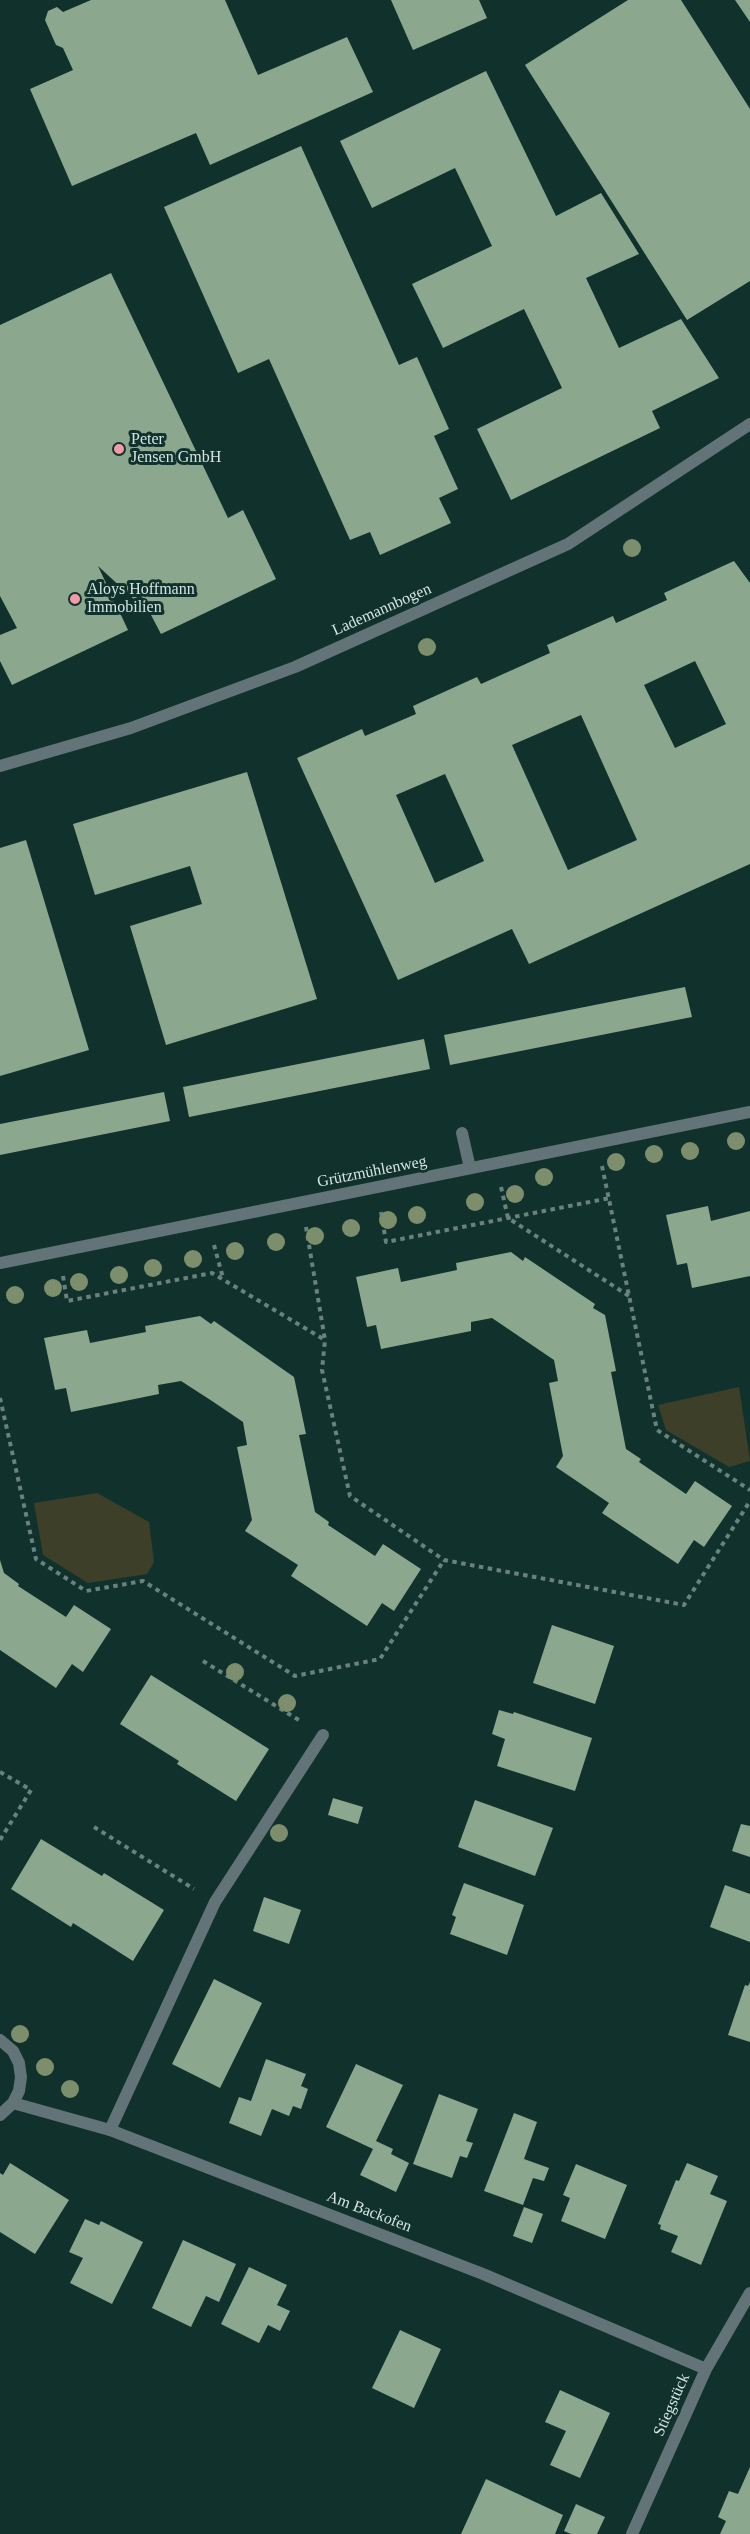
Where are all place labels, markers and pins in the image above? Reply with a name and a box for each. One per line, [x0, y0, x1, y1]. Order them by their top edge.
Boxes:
place label: Peter Jensen GmbH [131, 430, 221, 468]
marker: Peter Jensen GmbH [112, 442, 126, 456]
place label: Aloys Hoffmann Immobilien [87, 580, 195, 618]
marker: Aloys Hoffmann Immobilien [68, 592, 82, 606]

